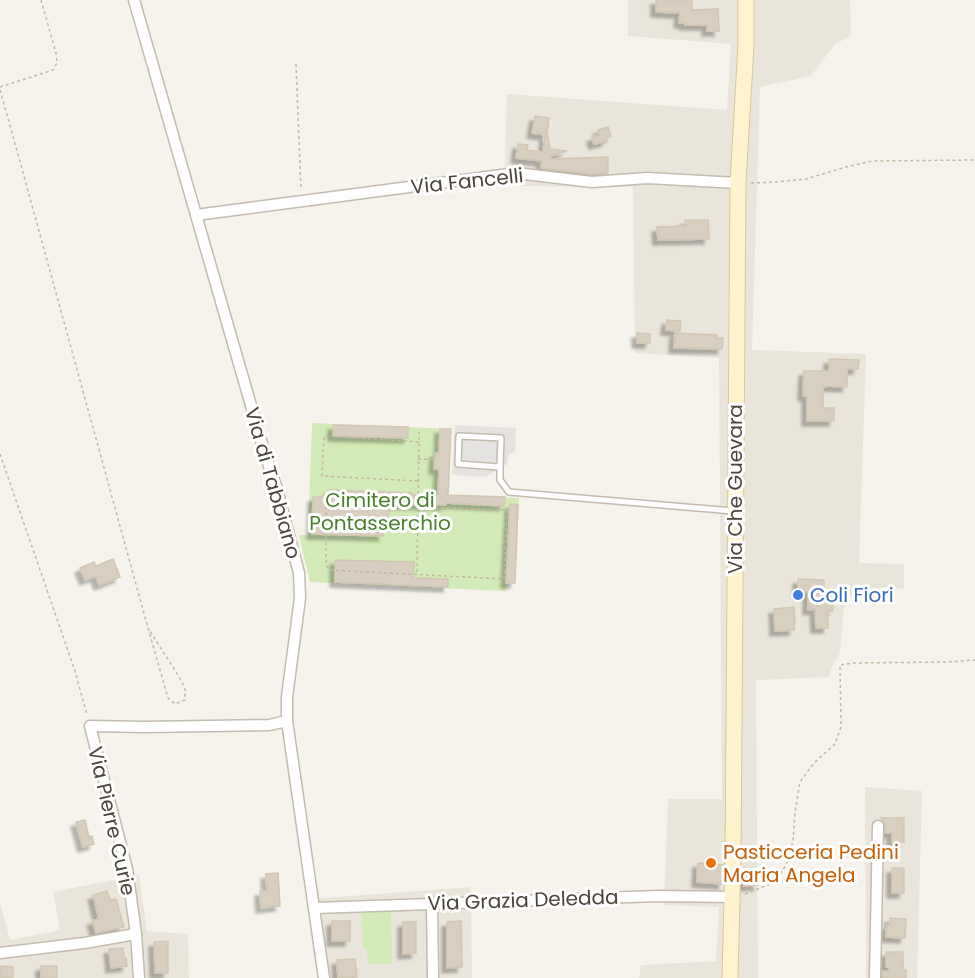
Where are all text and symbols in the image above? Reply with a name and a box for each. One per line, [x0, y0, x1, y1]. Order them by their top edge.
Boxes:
street label: Via Fancelli [409, 161, 525, 201]
street label: Via di Tabbiano [238, 404, 308, 562]
street label: Via Che Guevara [721, 404, 749, 574]
park label: Cimitero di Pontasserchio [309, 486, 451, 537]
place label: Coli Fiori [810, 581, 894, 609]
marker: Coli Fiori [791, 588, 805, 602]
street label: Via Pierre Curie [81, 744, 143, 898]
place label: Pasticceria Pedini Maria Angela [723, 838, 899, 889]
marker: Pasticceria Pedini Maria Angela [704, 856, 718, 870]
street label: Via Grazia Deledda [427, 883, 619, 917]

